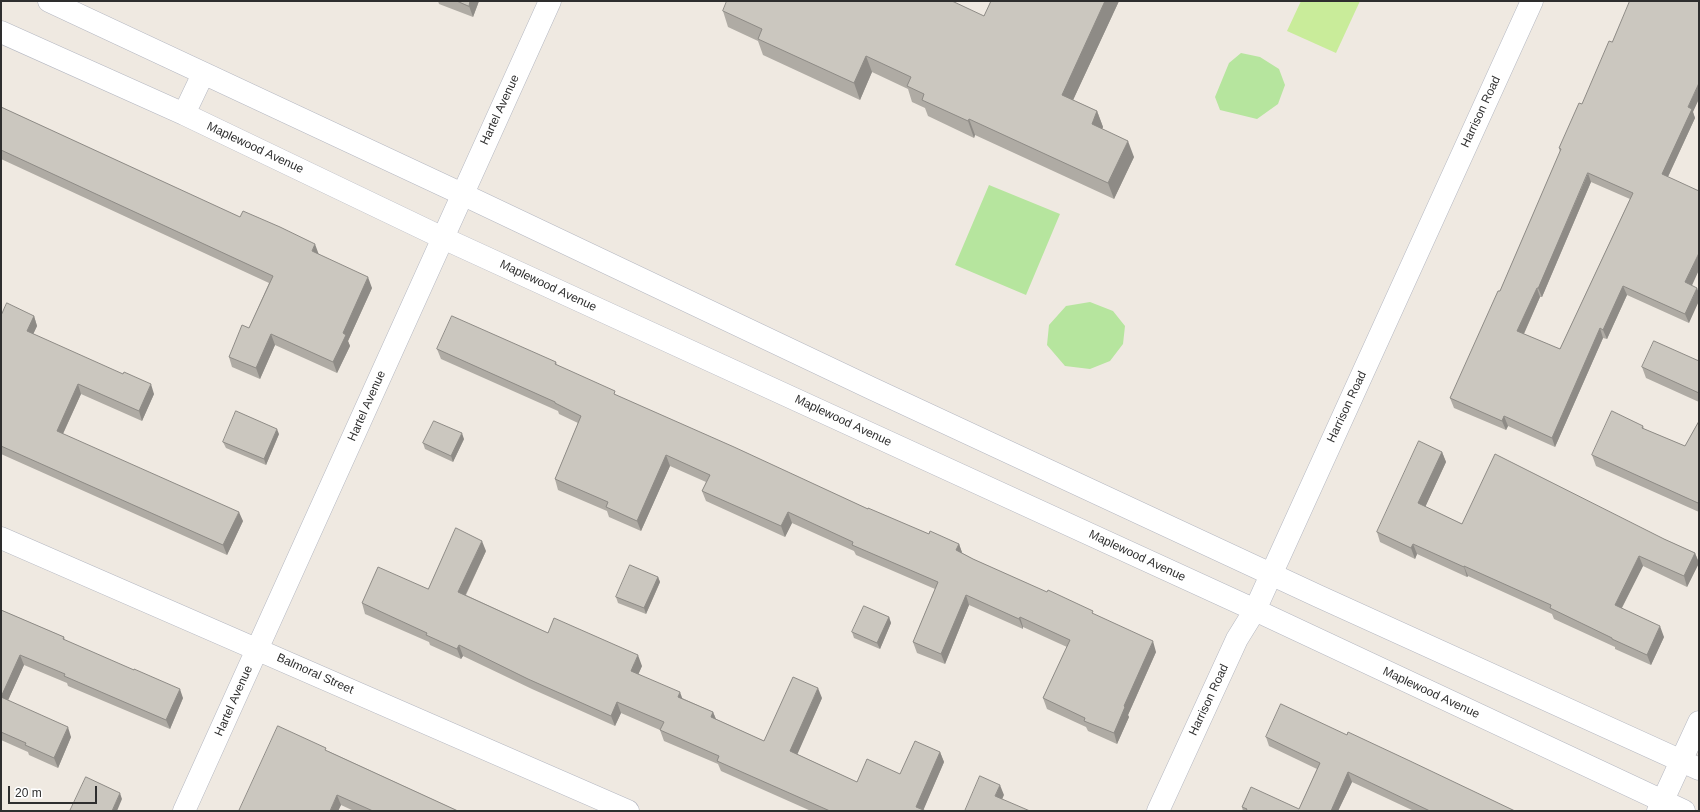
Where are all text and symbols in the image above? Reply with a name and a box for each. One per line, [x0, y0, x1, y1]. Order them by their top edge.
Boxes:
street label: Hartel Avenue [477, 73, 523, 147]
street label: Harrison Road [1458, 74, 1504, 150]
street label: Maplewood Avenue [204, 119, 306, 177]
street label: Maplewood Avenue [497, 257, 599, 315]
street label: Hartel Avenue [345, 368, 389, 444]
street label: Harrison Road [1324, 369, 1370, 445]
street label: Maplewood Avenue [792, 392, 894, 450]
street label: Maplewood Avenue [1086, 527, 1188, 585]
street label: Balmoral Street [274, 651, 356, 697]
street label: Harrison Road [1186, 662, 1232, 738]
street label: Hartel Avenue [212, 663, 256, 739]
street label: Maplewood Avenue [1380, 664, 1482, 722]
scale bar [10, 778, 99, 804]
text: 20 m [15, 786, 42, 800]

